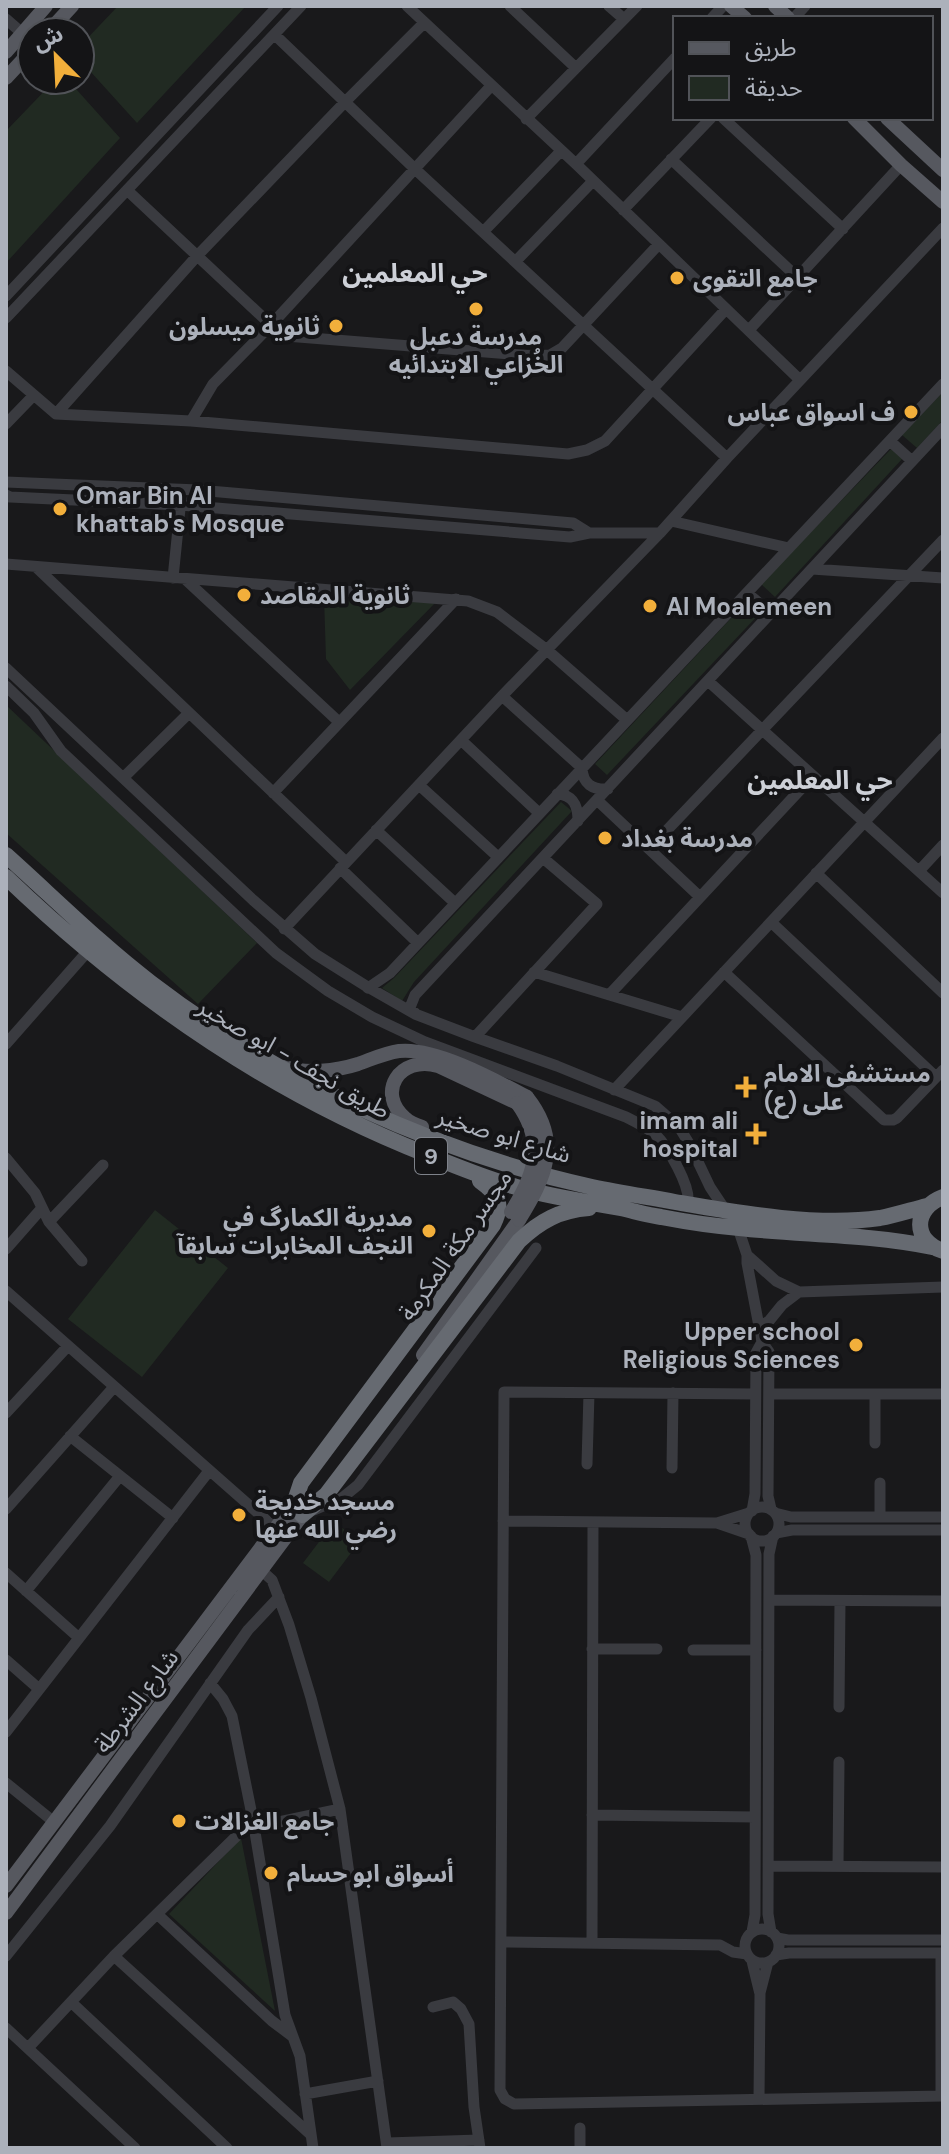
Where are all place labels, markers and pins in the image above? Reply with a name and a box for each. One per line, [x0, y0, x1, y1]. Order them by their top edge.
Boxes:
place label: جامع التقوى [693, 263, 818, 297]
marker: جامع التقوى [668, 269, 686, 287]
marker: مدرسة دعبل الخُزاعي الابتدائيه [467, 300, 485, 318]
place label: ثانوية ميسلون [169, 311, 320, 342]
marker: ثانوية ميسلون [327, 317, 345, 335]
place label: مدرسة دعبل الخُزاعي الابتدائيه [389, 321, 563, 384]
place label: ف اسواق عباس [728, 397, 895, 428]
marker: ف اسواق عباس [902, 403, 920, 421]
place label: Omar Bin Al khattab's Mosque [76, 480, 285, 539]
marker: Omar Bin Al khattab's Mosque [51, 500, 69, 518]
place label: ثانوية المقاصد [260, 580, 410, 611]
marker: ثانوية المقاصد [235, 586, 253, 604]
place label: Al Moalemeen [666, 591, 832, 622]
marker: Al Moalemeen [641, 597, 659, 615]
place label: مدرسة بغداد [621, 823, 753, 854]
marker: مدرسة بغداد [596, 829, 614, 847]
place label: مستشفی الامام علی (ع) [764, 1058, 931, 1119]
marker: مستشفی الامام علی (ع) [735, 1076, 757, 1098]
place label: imam ali hospital [640, 1105, 738, 1164]
marker: imam ali hospital [745, 1123, 767, 1145]
place label: مديرية الكمارگ في النجف المخابرات سابقآ [176, 1202, 413, 1261]
marker: مديرية الكمارگ في النجف المخابرات سابقآ [420, 1222, 438, 1240]
place label: Upper school Religious Sciences [623, 1316, 840, 1375]
marker: Upper school Religious Sciences [847, 1336, 865, 1354]
place label: مسجد خديجة رضي الله عنها [255, 1486, 397, 1549]
marker: مسجد خديجة رضي الله عنها [230, 1506, 248, 1524]
place label: جامع الغزالات [195, 1806, 334, 1840]
marker: جامع الغزالات [170, 1812, 188, 1830]
place label: أسواق ابو حسام [287, 1858, 454, 1892]
marker: أسواق ابو حسام [262, 1864, 280, 1882]

